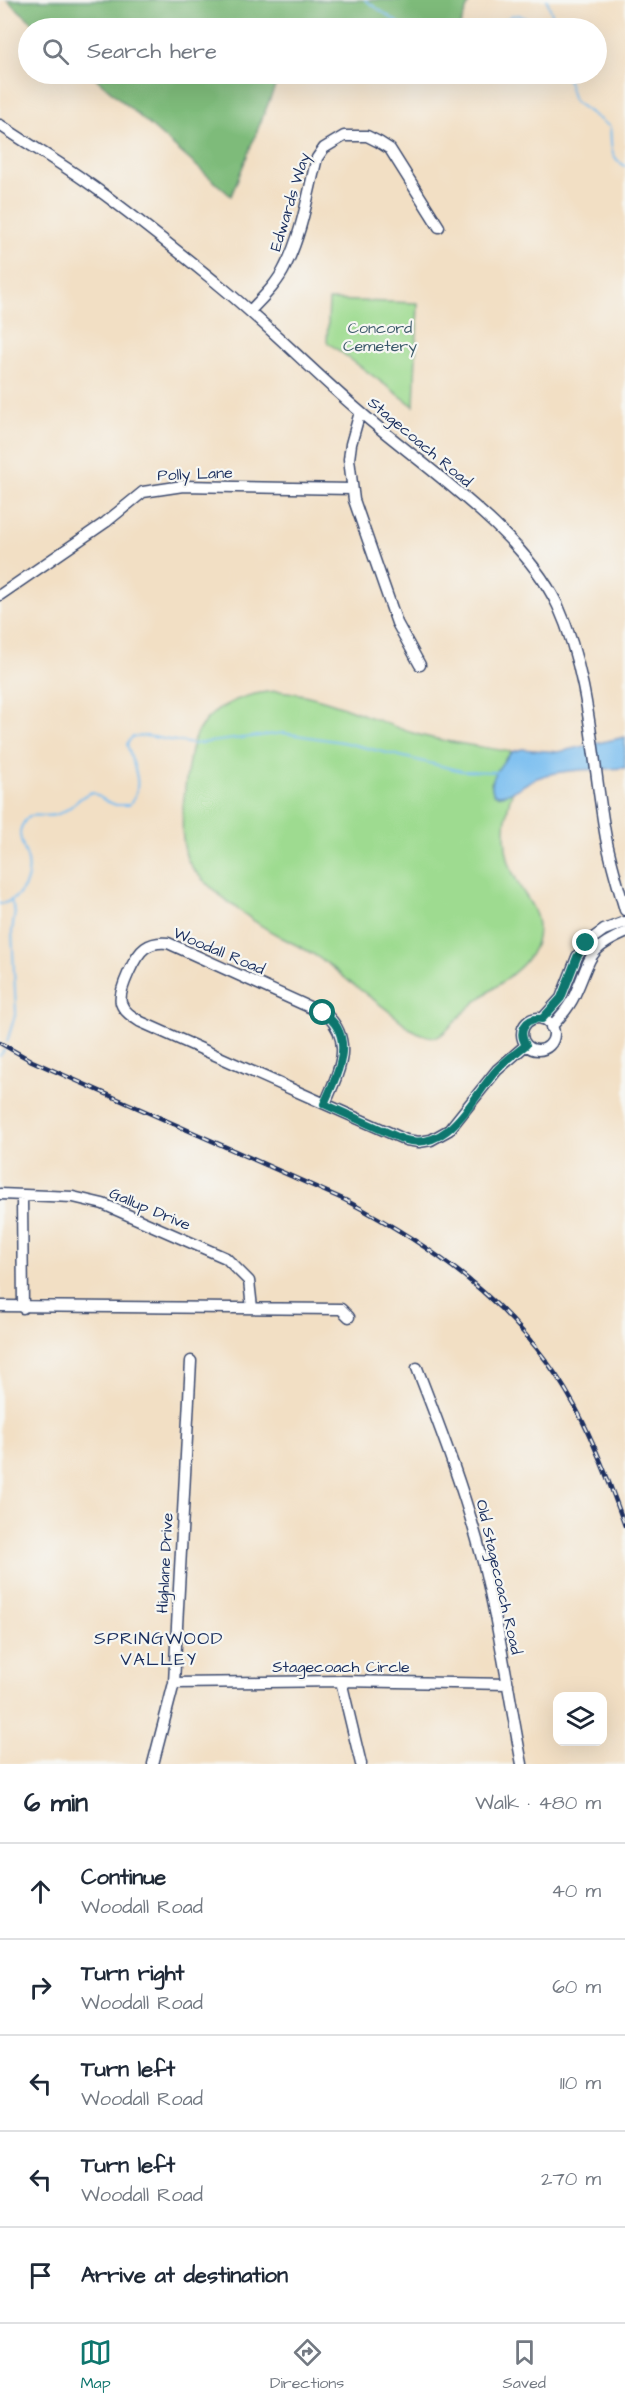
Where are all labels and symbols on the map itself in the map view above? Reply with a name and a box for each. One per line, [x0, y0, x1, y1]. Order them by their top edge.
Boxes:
street label: Edwards Way [265, 150, 316, 254]
park label: Concord Cemetery [343, 317, 417, 358]
street label: Stagecoach Road [362, 392, 477, 493]
street label: Polly Lane [157, 462, 233, 487]
street label: Woodall Road [170, 922, 268, 980]
route end [572, 929, 598, 955]
route start [309, 999, 335, 1025]
street label: Gallup Drive [106, 1182, 194, 1236]
street label: Old Stagecoach Road [470, 1497, 528, 1657]
street label: Highlane Drive [151, 1512, 180, 1614]
district label: SPRINGWOOD VALLEY [94, 1626, 224, 1672]
street label: Stagecoach Circle [272, 1656, 410, 1679]

